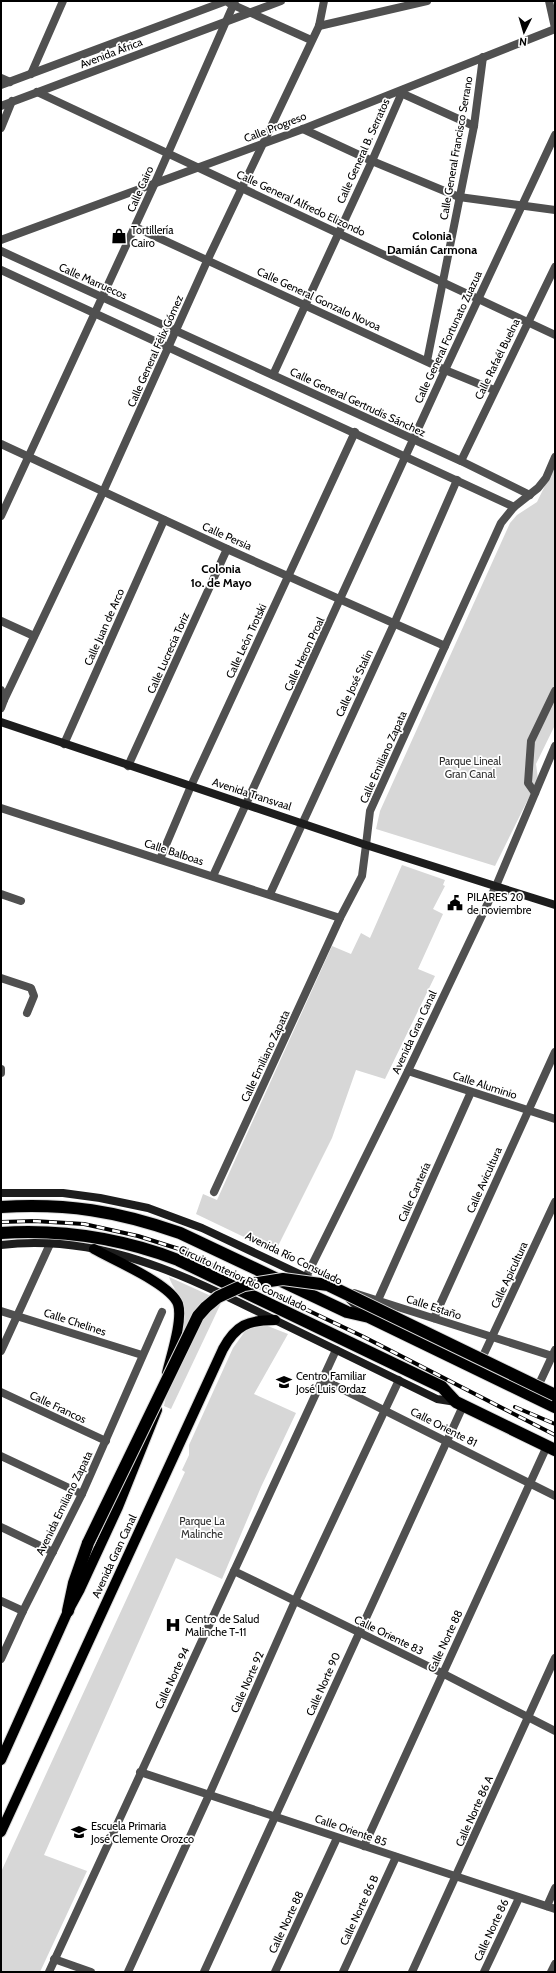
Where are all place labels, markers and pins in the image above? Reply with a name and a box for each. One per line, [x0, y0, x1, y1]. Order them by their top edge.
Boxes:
place label: Tortillería Cairo [131, 223, 174, 250]
shop icon: Tortillería Cairo [110, 227, 128, 245]
place label: PILARES 20 de noviembre [467, 890, 532, 917]
public building icon: PILARES 20 de noviembre [446, 894, 464, 912]
place label: Centro Familiar José Luis Ordaz [295, 1369, 366, 1396]
school or university icon: Centro Familiar José Luis Ordaz [275, 1373, 293, 1391]
place label: Centro de Salud Malinche T-11 [185, 1612, 259, 1639]
hospital icon: Centro de Salud Malinche T-11 [164, 1616, 182, 1634]
place label: Escuela Primaria José Clemente Orozco [90, 1819, 194, 1846]
school or university icon: Escuela Primaria José Clemente Orozco [70, 1823, 88, 1841]

